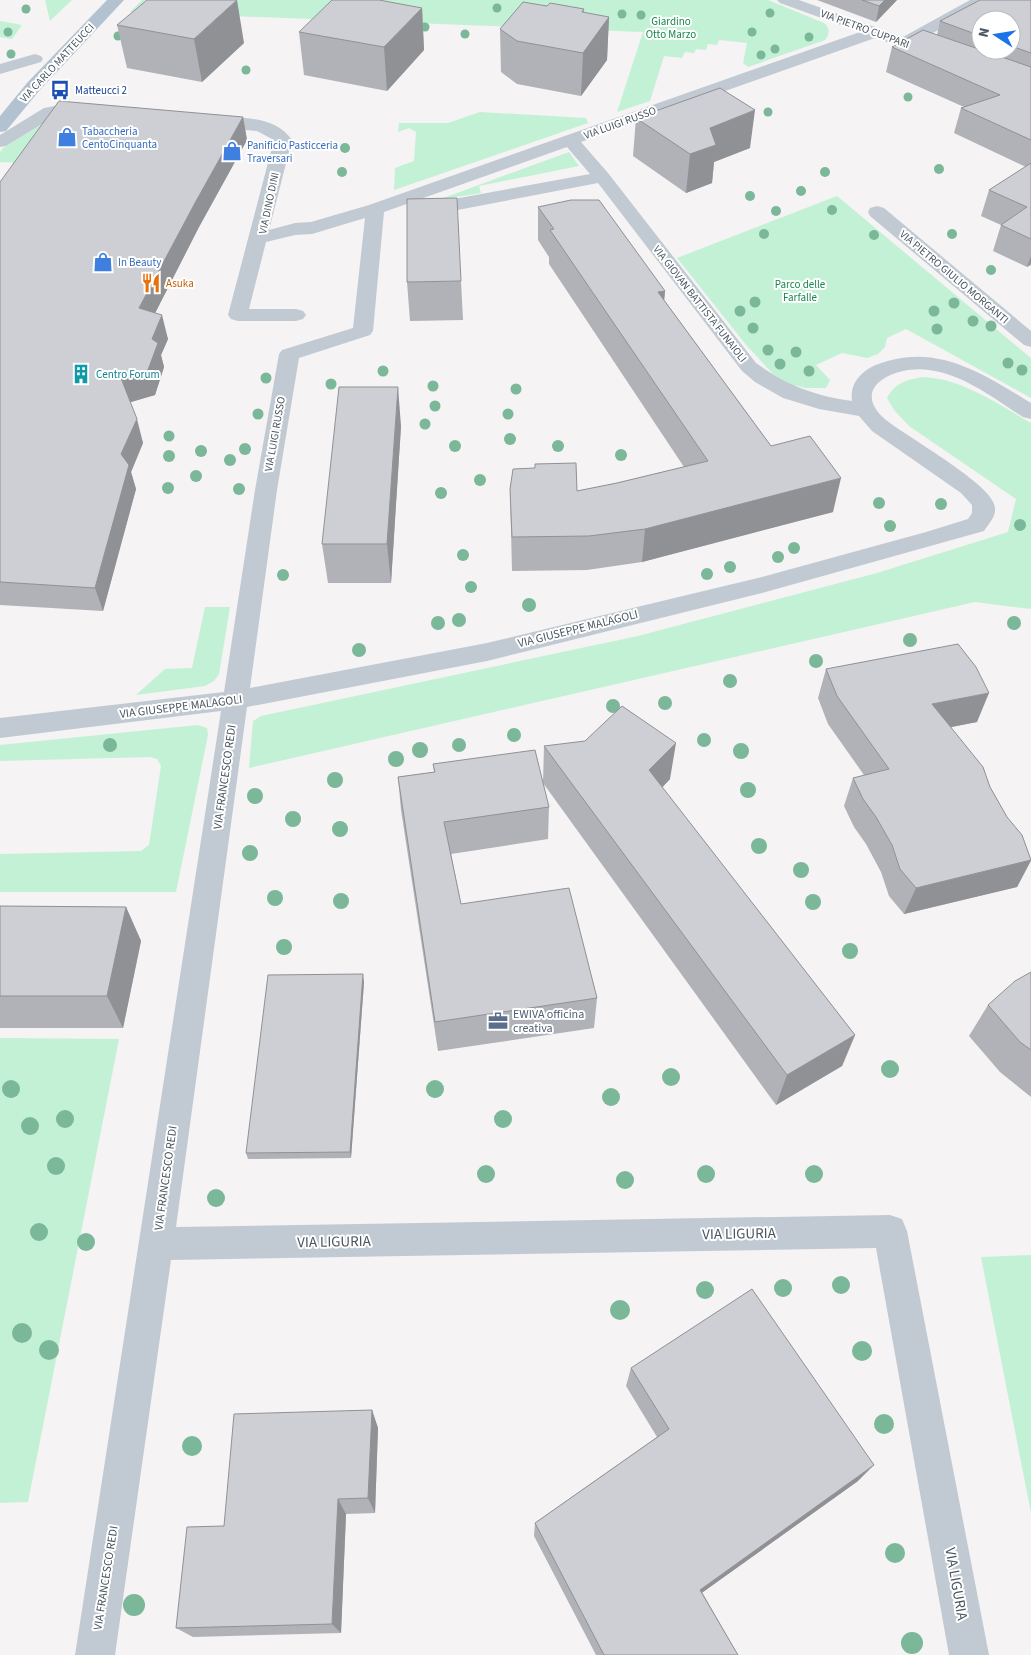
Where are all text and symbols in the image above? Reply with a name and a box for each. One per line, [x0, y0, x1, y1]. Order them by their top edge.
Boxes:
street label: VIA PIETRO CUPPARI [818, 6, 912, 52]
north arrow [971, 10, 1021, 60]
park label: Giardino Otto Marzo [646, 14, 696, 42]
street label: VIA CARLO MATTEUCCI [16, 20, 98, 106]
text: N [974, 26, 995, 39]
bus stop icon: Matteucci 2 [49, 79, 71, 101]
place label: Matteucci 2 [75, 83, 127, 98]
street label: VIA LUIGI RUSSO [582, 103, 658, 143]
place label: Tabaccheria CentoCinquanta [82, 124, 157, 152]
shop icon: Tabaccheria CentoCinquanta [56, 126, 78, 148]
place label: Panificio Pasticceria Traversari [247, 138, 338, 166]
shop icon: Panificio Pasticceria Traversari [221, 140, 243, 162]
street label: VIA DINO DINI [255, 171, 283, 235]
street label: VIA PIETRO GIULIO MORGANTI [896, 227, 1012, 327]
street label: VIA GIOVAN BATTISTA FUNAIOLI [650, 243, 750, 365]
shop icon: In Beauty [92, 251, 114, 273]
place label: In Beauty [118, 255, 161, 270]
restaurant icon: Asuka [140, 272, 162, 294]
place label: Asuka [166, 276, 194, 291]
park label: Parco delle Farfalle [775, 277, 826, 305]
building icon: Centro Forum [70, 363, 92, 385]
place label: Centro Forum [96, 367, 160, 382]
street label: VIA LUIGI RUSSO [261, 395, 289, 473]
street label: VIA GIUSEPPE MALAGOLI [516, 606, 640, 652]
street label: VIA GIUSEPPE MALAGOLI [119, 691, 243, 723]
street label: VIA FRANCESCO REDI [209, 724, 241, 830]
place label: EWIVA officina creativa [513, 1006, 584, 1037]
office icon: EWIVA officina creativa [487, 1010, 509, 1032]
street label: VIA FRANCESCO REDI [150, 1125, 182, 1231]
street label: VIA LIGURIA [702, 1223, 777, 1245]
street label: VIA LIGURIA [297, 1231, 372, 1253]
street label: VIA FRANCESCO REDI [89, 1525, 123, 1631]
street label: VIA LIGURIA [939, 1546, 973, 1623]

